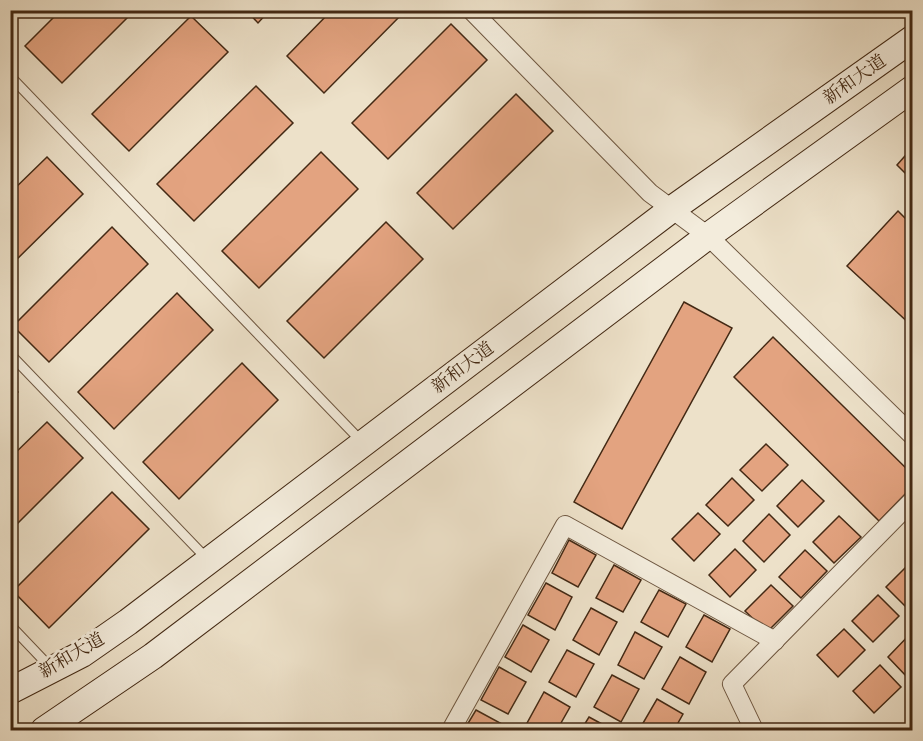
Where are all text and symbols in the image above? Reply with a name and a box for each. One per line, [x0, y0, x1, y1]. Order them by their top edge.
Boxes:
street label: 新和大道 [819, 50, 890, 108]
street label: 新和大道 [428, 338, 497, 397]
street label: 新和大道 [35, 628, 108, 682]

